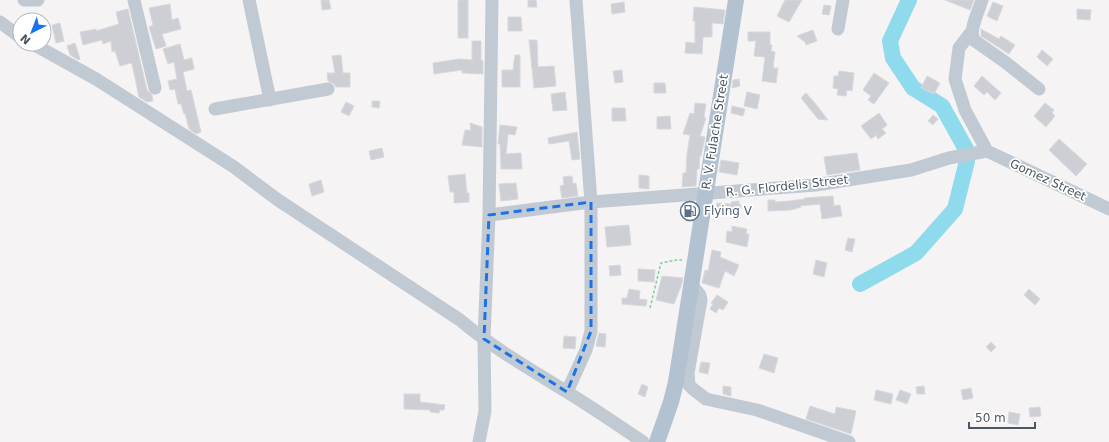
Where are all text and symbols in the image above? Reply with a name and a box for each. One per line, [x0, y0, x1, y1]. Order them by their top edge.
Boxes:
north arrow [12, 12, 52, 52]
text: N [18, 31, 33, 47]
street label: R. V. Fulache Street [699, 73, 731, 190]
street label: Gomez Street [1008, 156, 1089, 204]
street label: R. G. Flordelis Street [725, 173, 849, 199]
fuel station icon: Flying V [679, 200, 701, 222]
place label: Flying V [704, 204, 753, 218]
scale bar [969, 404, 1035, 430]
text: 50 m [975, 411, 1006, 425]

